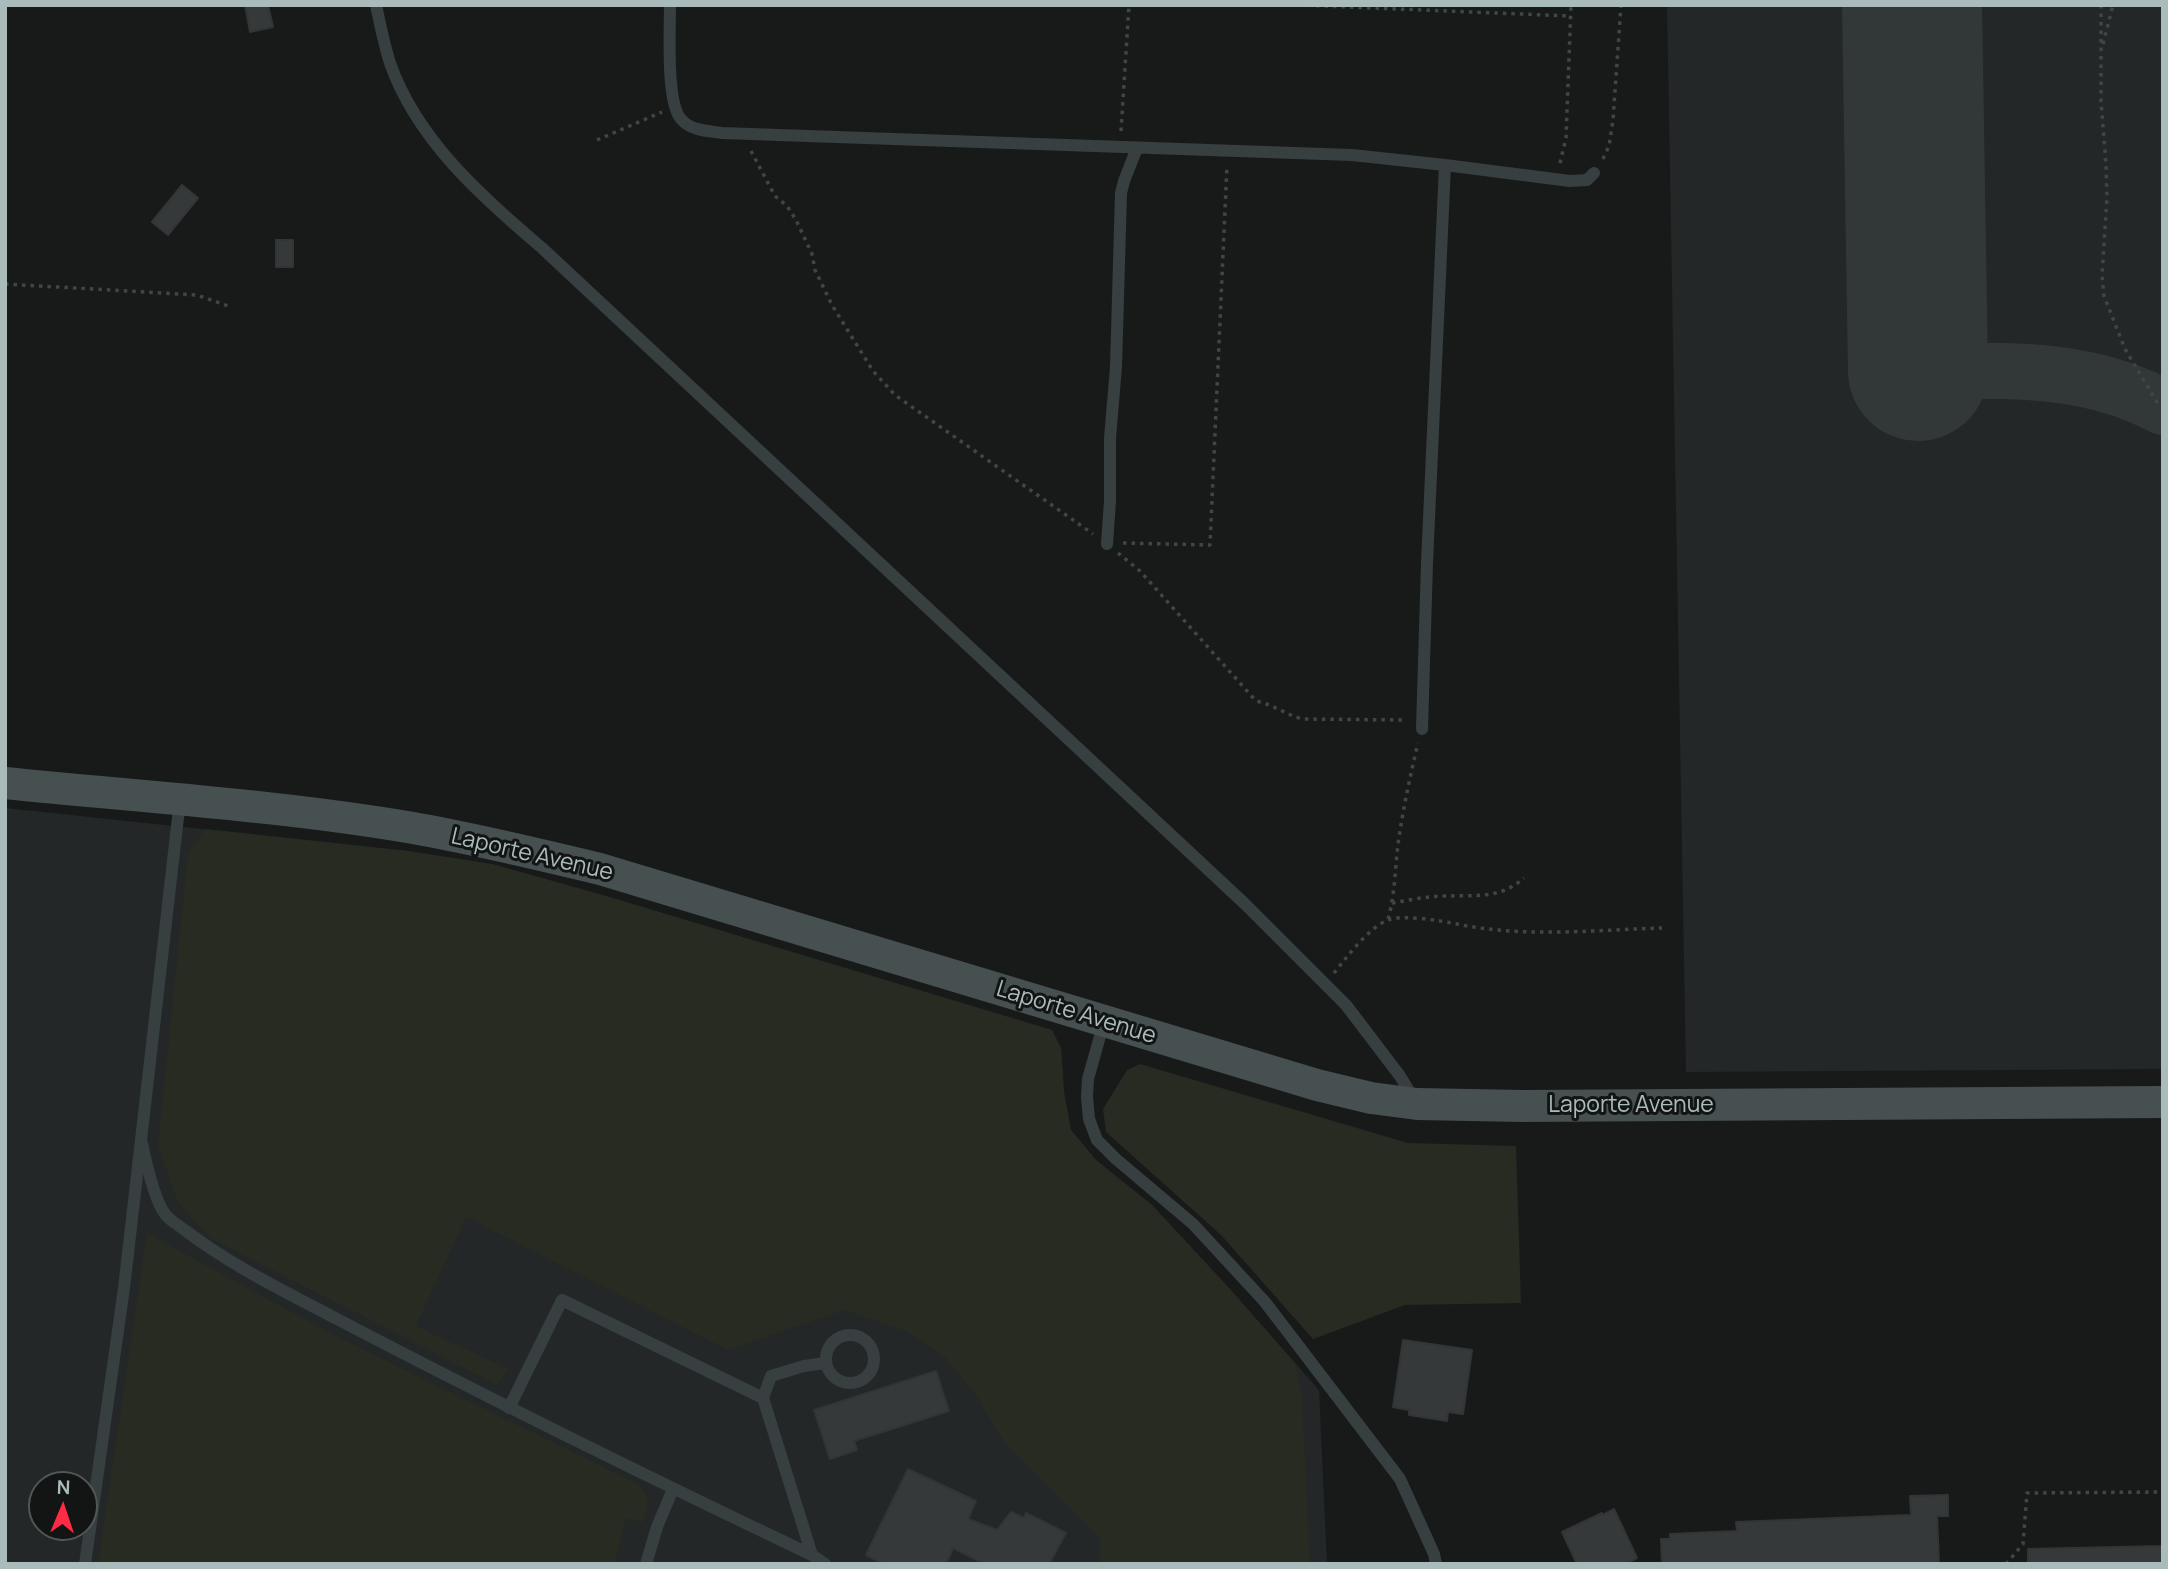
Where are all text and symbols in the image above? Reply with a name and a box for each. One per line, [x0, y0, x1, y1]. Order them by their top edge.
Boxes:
street label: Laporte Avenue [448, 823, 616, 887]
street label: Laporte Avenue [993, 976, 1159, 1050]
street label: Laporte Avenue [1548, 1092, 1714, 1120]
north arrow [28, 1471, 98, 1541]
text: N [56, 1474, 71, 1500]

